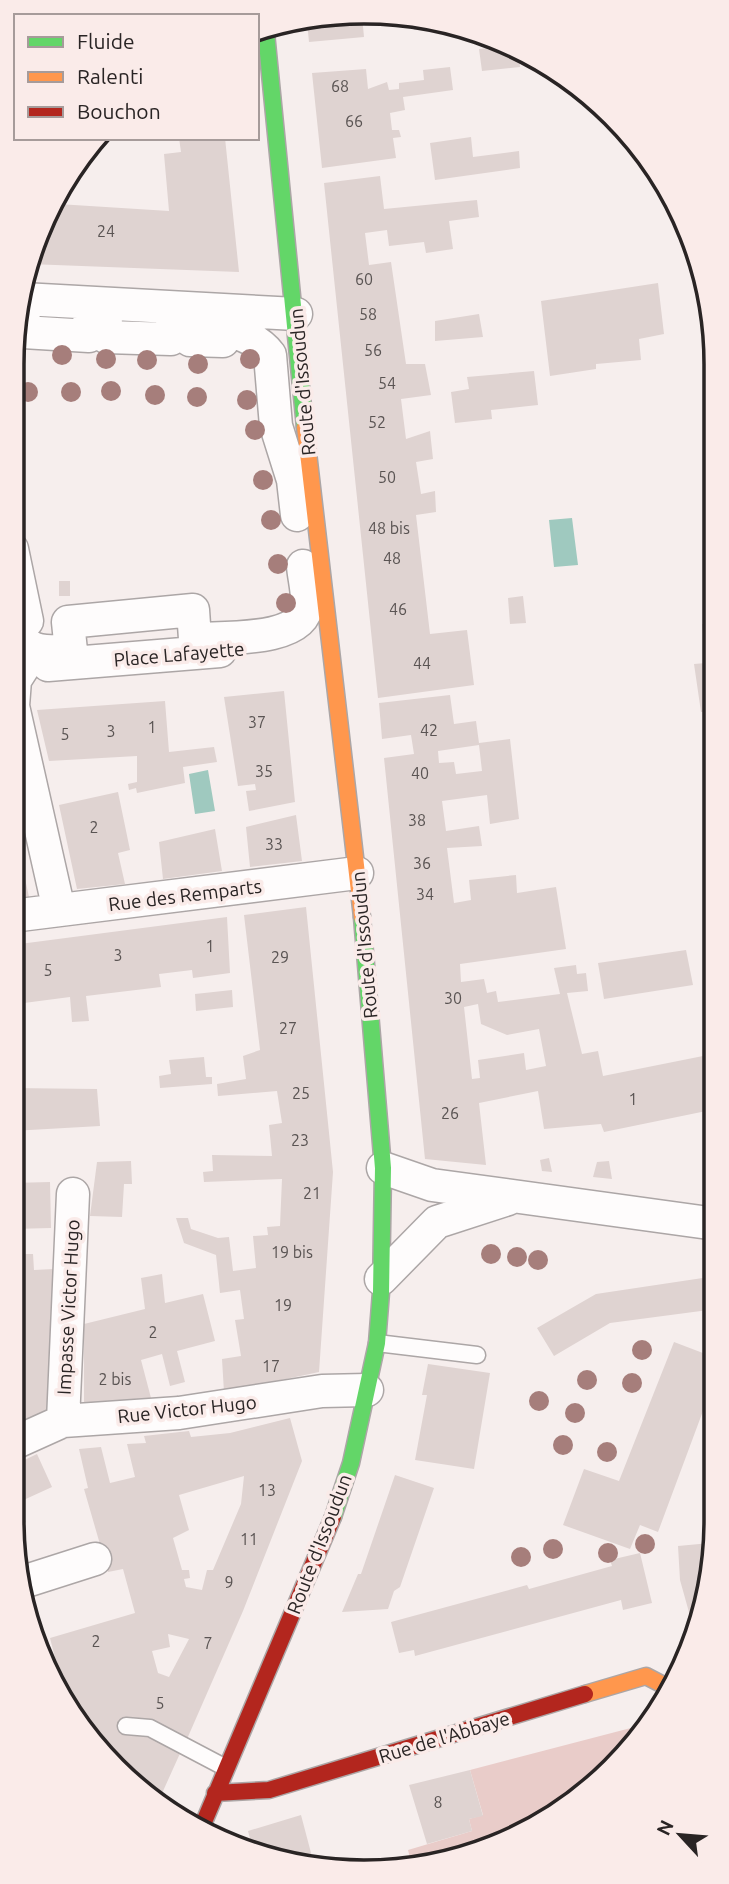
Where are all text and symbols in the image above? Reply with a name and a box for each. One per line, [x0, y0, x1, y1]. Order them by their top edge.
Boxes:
legend [14, 14, 259, 140]
text: Fluide [77, 29, 135, 53]
text: Ralenti [77, 64, 143, 88]
house number: 68 [331, 77, 349, 95]
text: Bouchon [77, 99, 161, 123]
house number: 66 [345, 112, 363, 130]
house number: 24 [97, 222, 115, 240]
house number: 60 [355, 270, 373, 288]
house number: 58 [359, 305, 377, 323]
street label: Route d'Issoudun [285, 307, 319, 457]
house number: 56 [364, 341, 382, 359]
house number: 54 [378, 374, 396, 392]
house number: 52 [368, 413, 386, 431]
house number: 50 [378, 468, 396, 486]
house number: 48 bis [368, 519, 410, 537]
house number: 48 [383, 549, 401, 567]
house number: 46 [389, 600, 407, 618]
street label: Place Lafayette [113, 637, 245, 671]
house number: 44 [413, 654, 431, 672]
house number: 37 [248, 713, 266, 731]
house number: 1 [147, 718, 157, 736]
house number: 42 [420, 721, 438, 739]
house number: 3 [106, 722, 116, 740]
house number: 5 [60, 725, 70, 743]
house number: 35 [255, 762, 273, 780]
house number: 40 [411, 764, 429, 782]
house number: 38 [408, 811, 426, 829]
house number: 2 [89, 818, 99, 836]
house number: 33 [265, 835, 283, 853]
house number: 36 [413, 854, 431, 872]
street label: Route d'Issoudun [347, 870, 381, 1020]
street label: Rue des Remparts [107, 875, 263, 915]
house number: 34 [416, 885, 434, 903]
house number: 1 [205, 937, 215, 955]
house number: 3 [113, 946, 123, 964]
house number: 29 [271, 948, 289, 966]
house number: 5 [43, 961, 53, 979]
house number: 30 [444, 989, 462, 1007]
house number: 27 [279, 1019, 297, 1037]
house number: 25 [292, 1084, 310, 1102]
house number: 1 [628, 1090, 638, 1108]
house number: 26 [441, 1104, 459, 1122]
house number: 23 [291, 1131, 309, 1149]
house number: 21 [303, 1184, 321, 1202]
street label: Impasse Victor Hugo [52, 1219, 84, 1395]
house number: 19 bis [271, 1243, 313, 1261]
house number: 19 [274, 1296, 292, 1314]
house number: 2 [148, 1323, 158, 1341]
house number: 17 [262, 1357, 280, 1375]
house number: 2 bis [99, 1370, 131, 1388]
street label: Rue Victor Hugo [116, 1391, 258, 1427]
street label: Route d'Issoudun [282, 1471, 356, 1617]
house number: 13 [258, 1481, 276, 1499]
house number: 11 [240, 1530, 258, 1548]
house number: 9 [224, 1573, 234, 1591]
house number: 2 [91, 1632, 101, 1650]
house number: 7 [203, 1634, 213, 1652]
house number: 5 [155, 1694, 165, 1712]
street label: Rue de l'Abbaye [376, 1707, 512, 1767]
house number: 8 [433, 1793, 443, 1811]
north arrow [645, 1800, 715, 1870]
text: N [652, 1816, 678, 1839]

